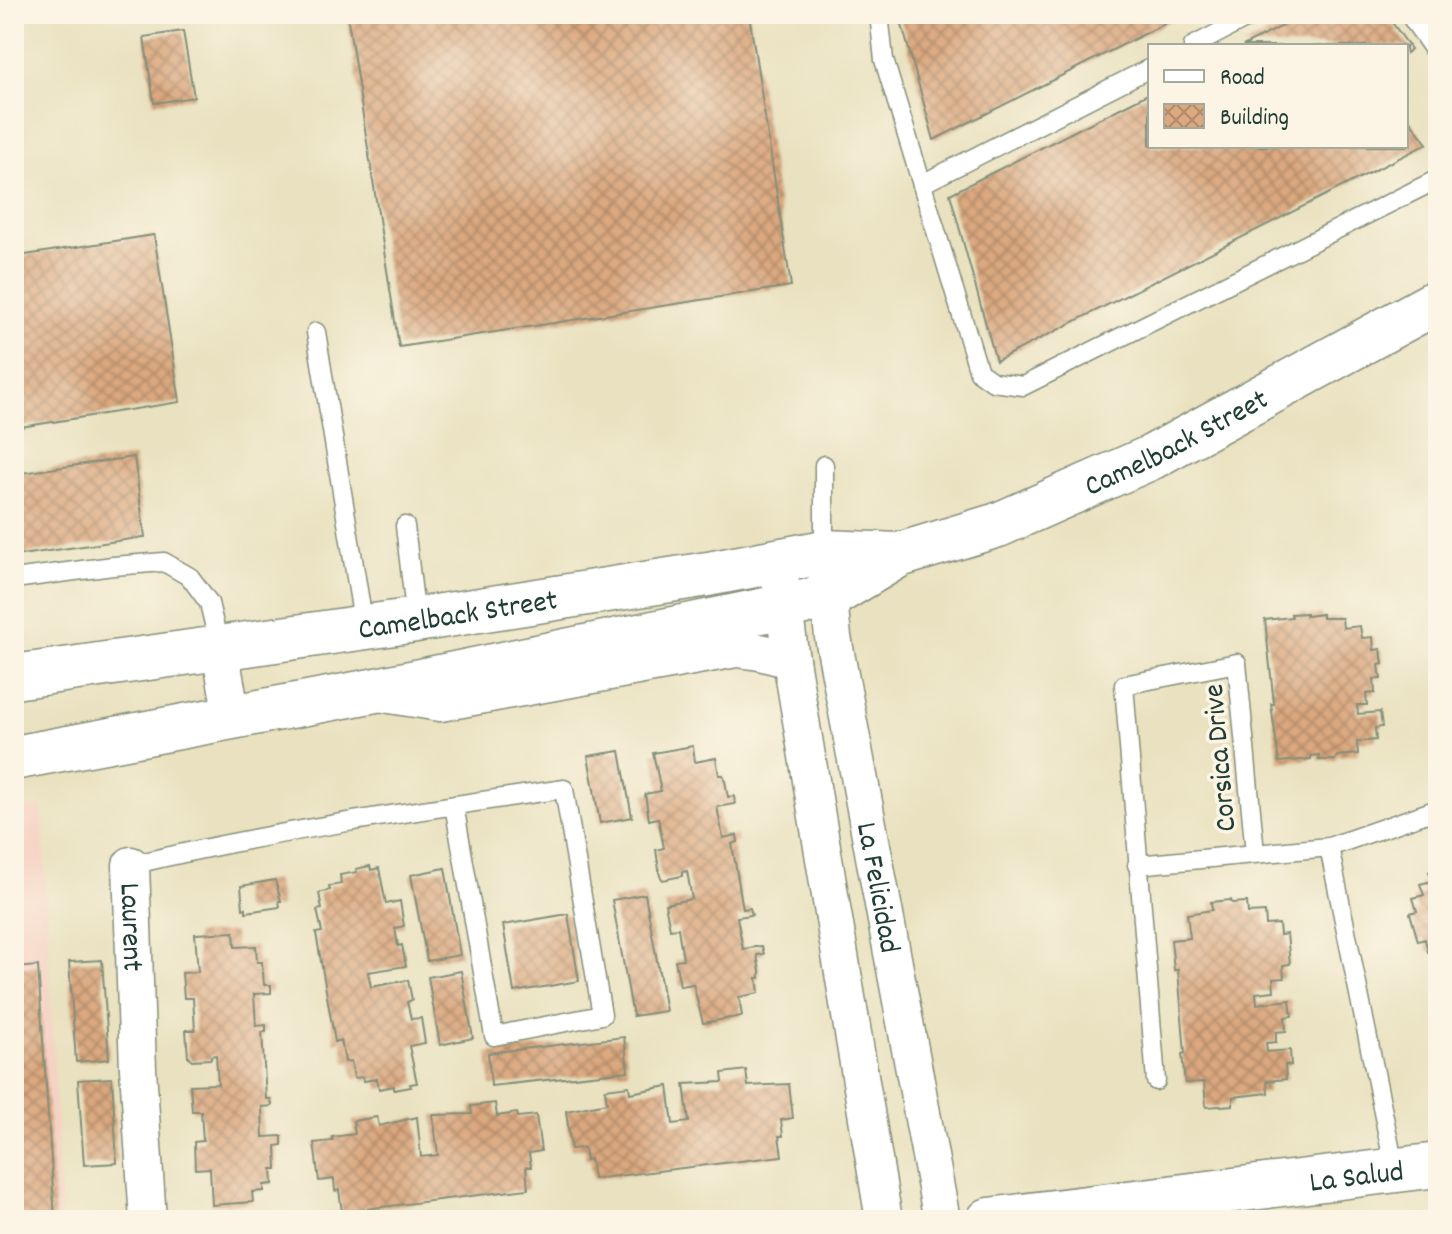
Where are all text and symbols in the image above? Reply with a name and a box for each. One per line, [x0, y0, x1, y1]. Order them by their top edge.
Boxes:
legend [1148, 44, 1408, 148]
text: Road [1220, 62, 1265, 96]
text: Building [1220, 102, 1289, 136]
street label: Camelback Street [1079, 381, 1277, 510]
street label: Camelback Street [356, 581, 561, 654]
street label: Corsica Drive [1195, 682, 1250, 833]
street label: La Felicidad [842, 819, 909, 957]
street label: Laurent [106, 882, 152, 972]
street label: La Salud [1307, 1152, 1406, 1207]

